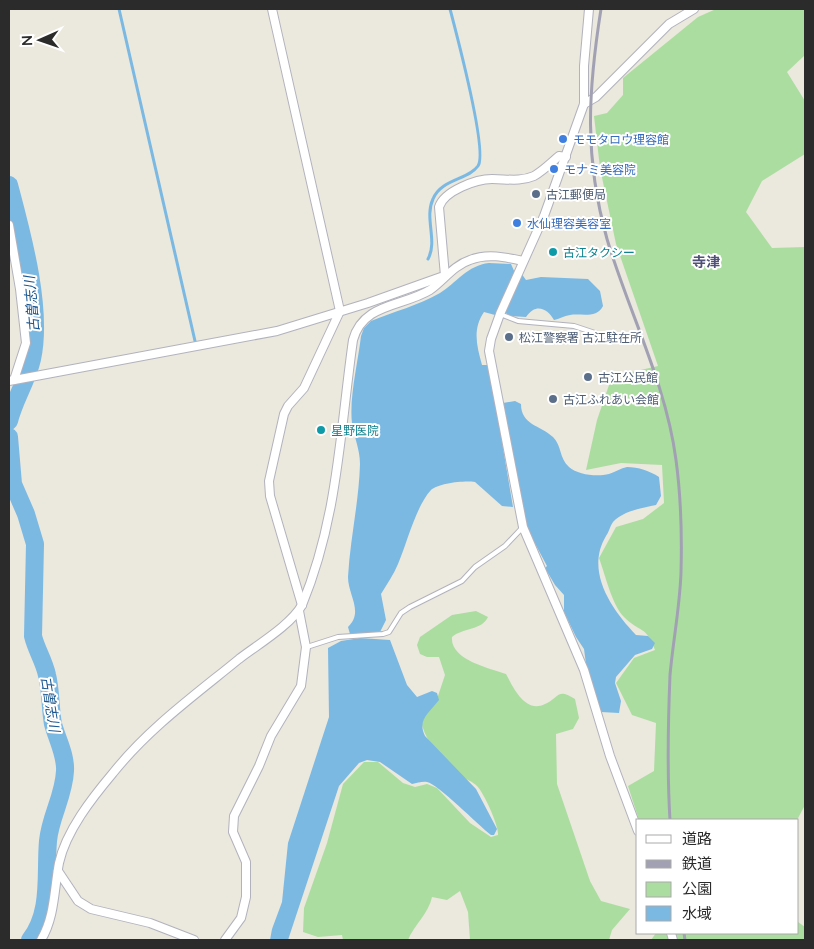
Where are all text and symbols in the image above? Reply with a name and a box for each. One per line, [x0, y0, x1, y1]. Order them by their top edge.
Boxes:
north arrow [15, 15, 65, 65]
text: N [18, 35, 35, 46]
place label: モモタロウ理容館 [573, 132, 669, 147]
marker: モモタロウ理容館 [557, 133, 569, 145]
place label: モナミ美容院 [564, 162, 636, 177]
marker: モナミ美容院 [548, 163, 560, 175]
place label: 古江郵便局 [546, 187, 606, 202]
marker: 古江郵便局 [530, 188, 542, 200]
place label: 水仙理容美容室 [527, 216, 611, 231]
marker: 水仙理容美容室 [511, 217, 523, 229]
place label: 古江タクシー [563, 245, 635, 260]
marker: 古江タクシー [547, 246, 559, 258]
district label: 寺津 [692, 253, 720, 270]
water label: 古曽志川 [20, 273, 42, 333]
place label: 松江警察署 古江駐在所 [519, 330, 642, 345]
marker: 松江警察署 古江駐在所 [503, 331, 515, 343]
place label: 古江公民館 [598, 370, 658, 385]
marker: 古江公民館 [582, 371, 594, 383]
place label: 古江ふれあい会館 [563, 392, 659, 407]
marker: 古江ふれあい会館 [547, 393, 559, 405]
place label: 星野医院 [331, 423, 379, 438]
marker: 星野医院 [315, 424, 327, 436]
water label: 古曽志川 [38, 675, 64, 735]
legend [636, 819, 799, 934]
text: 道路 [682, 829, 712, 847]
text: 鉄道 [682, 854, 712, 872]
text: 公園 [682, 879, 712, 897]
text: 水域 [682, 904, 712, 922]

